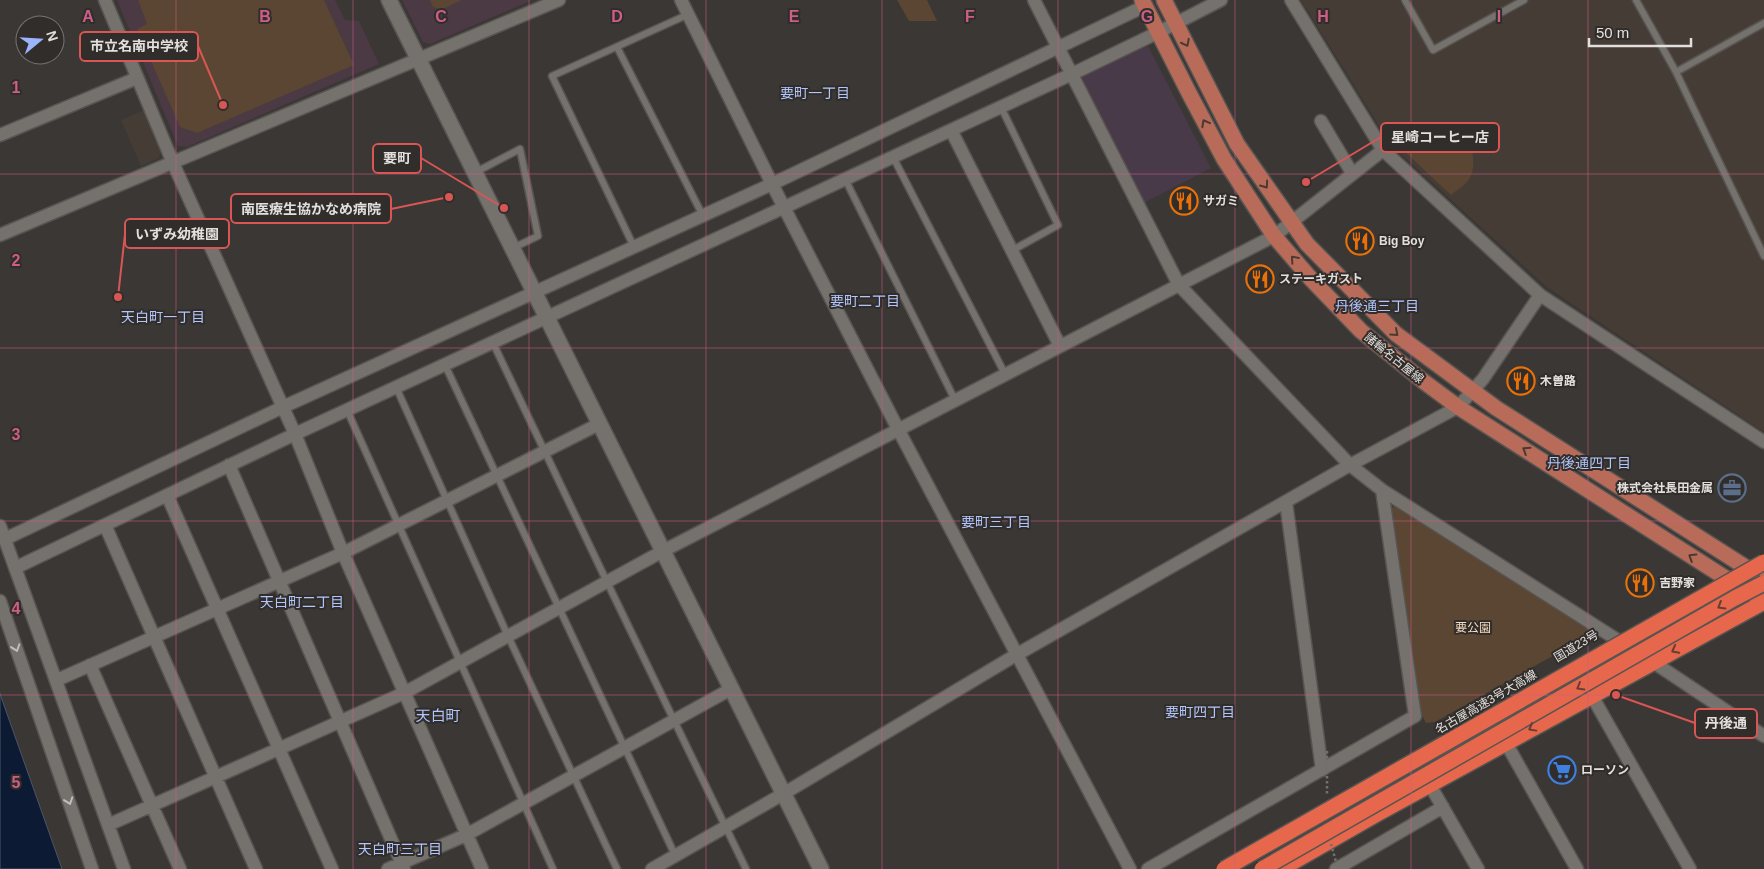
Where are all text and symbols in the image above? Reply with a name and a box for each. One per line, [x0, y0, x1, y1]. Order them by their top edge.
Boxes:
text: A [82, 8, 94, 25]
text: B [259, 8, 271, 25]
text: C [435, 8, 447, 25]
text: D [611, 8, 623, 25]
text: E [789, 8, 800, 25]
text: F [965, 8, 975, 25]
text: G [1141, 8, 1153, 25]
text: H [1317, 8, 1329, 25]
text: I [1497, 8, 1501, 25]
north arrow [15, 15, 65, 65]
scale bar [1589, 15, 1692, 47]
text: 50 m [1596, 24, 1629, 41]
text: N [43, 29, 62, 43]
callout: 市立名南中学校 [80, 32, 198, 61]
text: 市立名南中学校 [90, 38, 188, 54]
one-way arrow [1180, 38, 1190, 47]
text: 1 [12, 79, 21, 96]
district label: 要町一丁目 [780, 85, 850, 101]
one-way arrow [1201, 120, 1211, 129]
callout: 星崎コーヒー店 [1381, 123, 1499, 152]
text: 星崎コーヒー店 [1391, 129, 1489, 145]
callout: 要町 [373, 144, 421, 173]
text: 要町 [383, 150, 411, 166]
one-way arrow [1259, 179, 1268, 188]
restaurant icon: サガミ [1169, 186, 1199, 216]
callout: 南医療生協かなめ病院 [231, 194, 391, 223]
place label: サガミ [1203, 194, 1239, 208]
text: 南医療生協かなめ病院 [241, 201, 381, 217]
callout: いずみ幼稚園 [125, 219, 229, 248]
text: いずみ幼稚園 [135, 226, 219, 242]
restaurant icon: Big Boy [1345, 226, 1375, 256]
place label: Big Boy [1379, 234, 1425, 248]
text: 2 [12, 252, 21, 269]
one-way arrow [1291, 256, 1299, 265]
restaurant icon: ステーキガスト [1245, 264, 1275, 294]
place label: ステーキガスト [1279, 272, 1363, 286]
district label: 要町二丁目 [830, 293, 900, 309]
district label: 丹後通三丁目 [1335, 298, 1419, 314]
district label: 天白町一丁目 [121, 309, 205, 325]
one-way arrow [1390, 327, 1399, 336]
street label: 諸輪名古屋線 [1362, 330, 1426, 386]
restaurant icon: 木曽路 [1506, 366, 1536, 396]
place label: 木曽路 [1540, 374, 1576, 388]
text: 3 [12, 426, 21, 443]
one-way arrow [1522, 447, 1531, 457]
district label: 丹後通四丁目 [1547, 455, 1631, 471]
office icon: 株式会社長田金属 [1717, 473, 1747, 503]
place label: 株式会社長田金属 [1617, 481, 1713, 495]
district label: 要町三丁目 [961, 514, 1031, 530]
one-way arrow [1689, 553, 1698, 563]
restaurant icon: 吉野家 [1625, 568, 1655, 598]
place label: 吉野家 [1659, 576, 1695, 590]
district label: 天白町二丁目 [260, 594, 344, 610]
text: 4 [12, 600, 21, 617]
one-way arrow [1717, 600, 1726, 610]
park label: 要公園 [1455, 621, 1491, 635]
street label: 国道23号 [1551, 627, 1601, 665]
one-way arrow [10, 643, 20, 651]
one-way arrow [1671, 644, 1680, 654]
street label: 名古屋高速3号大高線 [1433, 667, 1539, 737]
one-way arrow [1576, 681, 1585, 691]
district label: 要町四丁目 [1165, 704, 1235, 720]
district label: 天白町 [415, 707, 461, 724]
callout: 丹後通 [1695, 709, 1757, 738]
text: 丹後通 [1705, 715, 1747, 731]
one-way arrow [1529, 722, 1538, 732]
supermarket icon: ローソン [1547, 755, 1577, 785]
place label: ローソン [1581, 763, 1629, 777]
text: 5 [12, 774, 21, 791]
one-way arrow [63, 797, 73, 805]
district label: 天白町三丁目 [358, 841, 442, 857]

